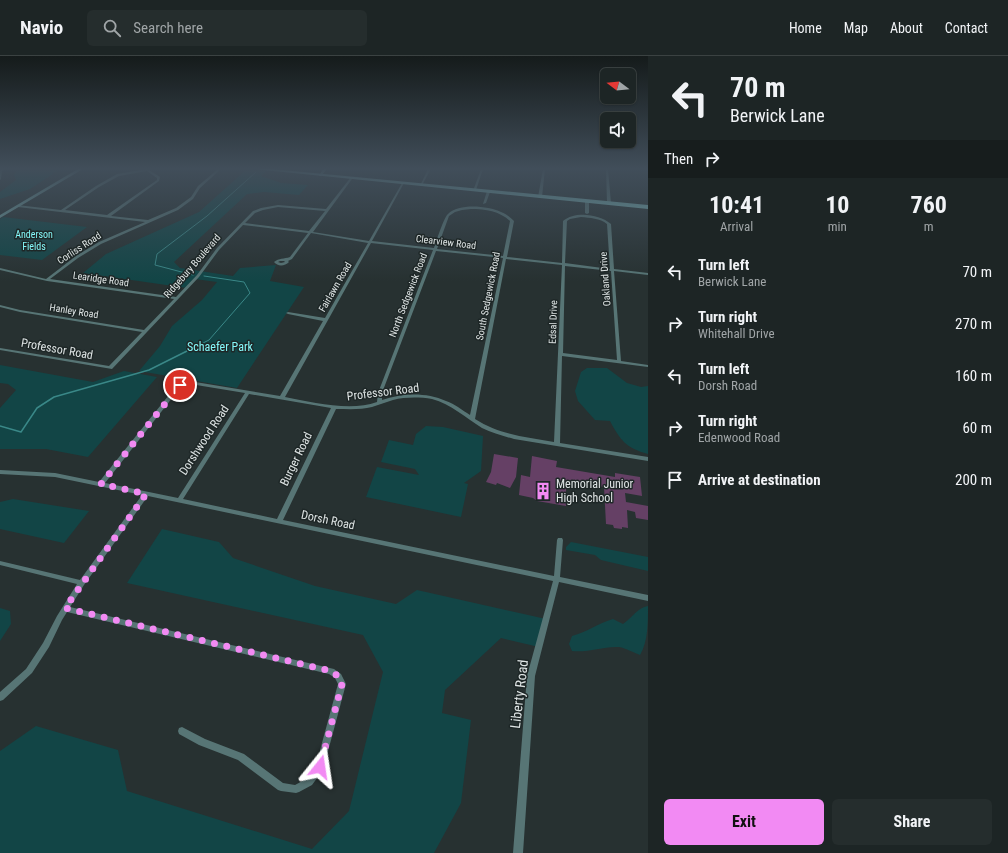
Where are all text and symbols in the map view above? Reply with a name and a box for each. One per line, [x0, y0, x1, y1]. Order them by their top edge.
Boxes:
search box [87, 10, 367, 46]
text: Navio [20, 16, 63, 39]
icon: search [101, 17, 123, 39]
text: Search here [133, 19, 203, 37]
text: Home [789, 20, 822, 36]
text: Map [844, 20, 868, 36]
text: About [890, 20, 923, 36]
text: Contact [945, 20, 988, 36]
north arrow [600, 68, 636, 104]
map controls [600, 68, 636, 148]
text: 70 m [730, 71, 786, 104]
icon: left [664, 72, 716, 124]
text: Berwick Lane [730, 105, 825, 126]
button: sound [600, 112, 636, 148]
icon: right [701, 148, 723, 170]
text: Then [664, 150, 693, 168]
text: 10:41 [709, 191, 764, 219]
text: 10 [825, 191, 849, 219]
text: 760 [911, 191, 947, 219]
text: Arrival [720, 219, 753, 234]
text: min [828, 219, 847, 234]
text: m [924, 219, 934, 234]
park label: Anderson Fields [15, 229, 53, 252]
street label: Corliss Road [55, 230, 103, 266]
street label: Ridgebury Boulevard [161, 232, 223, 300]
street label: Clearview Road [415, 233, 477, 251]
street label: North Sedgewick Road [387, 251, 429, 339]
street label: South Sedgewick Road [474, 251, 502, 341]
street label: Oakland Drive [598, 251, 612, 307]
text: Turn left [698, 256, 749, 274]
street label: Fairlawn Road [316, 260, 354, 314]
icon: left [664, 261, 686, 283]
text: 70 m [962, 263, 992, 281]
street label: Learidge Road [72, 270, 130, 288]
text: Berwick Lane [698, 274, 766, 289]
street label: Edsal Drive [547, 300, 559, 344]
street label: Hanley Road [49, 302, 99, 320]
text: Turn right [698, 308, 757, 326]
icon: right [664, 313, 686, 335]
text: 270 m [955, 315, 992, 333]
text: Whitehall Drive [698, 326, 775, 341]
street label: Professor Road [20, 336, 94, 362]
park label: Schaefer Park [187, 340, 254, 354]
text: Turn left [698, 360, 749, 378]
icon: left [664, 365, 686, 387]
text: 160 m [955, 367, 992, 385]
pin [163, 368, 197, 402]
icon: arrive [169, 374, 191, 396]
text: Dorsh Road [698, 378, 757, 393]
street label: Professor Road [346, 381, 420, 403]
street label: Dorshwood Road [176, 402, 232, 478]
text: Turn right [698, 412, 757, 430]
icon: right [664, 417, 686, 439]
text: 60 m [962, 419, 992, 437]
street label: Burger Road [277, 430, 315, 488]
text: Edenwood Road [698, 430, 780, 445]
icon: arrive [664, 469, 686, 491]
text: Arrive at destination [698, 471, 821, 489]
text: 200 m [955, 471, 992, 489]
place label: Memorial Junior High School [556, 477, 634, 505]
building icon: Memorial Junior High School [533, 481, 553, 501]
street label: Dorsh Road [300, 507, 356, 533]
street label: Liberty Road [507, 659, 531, 729]
position arrow [299, 746, 341, 788]
button: Exit [664, 799, 824, 845]
button: Share [832, 799, 992, 845]

